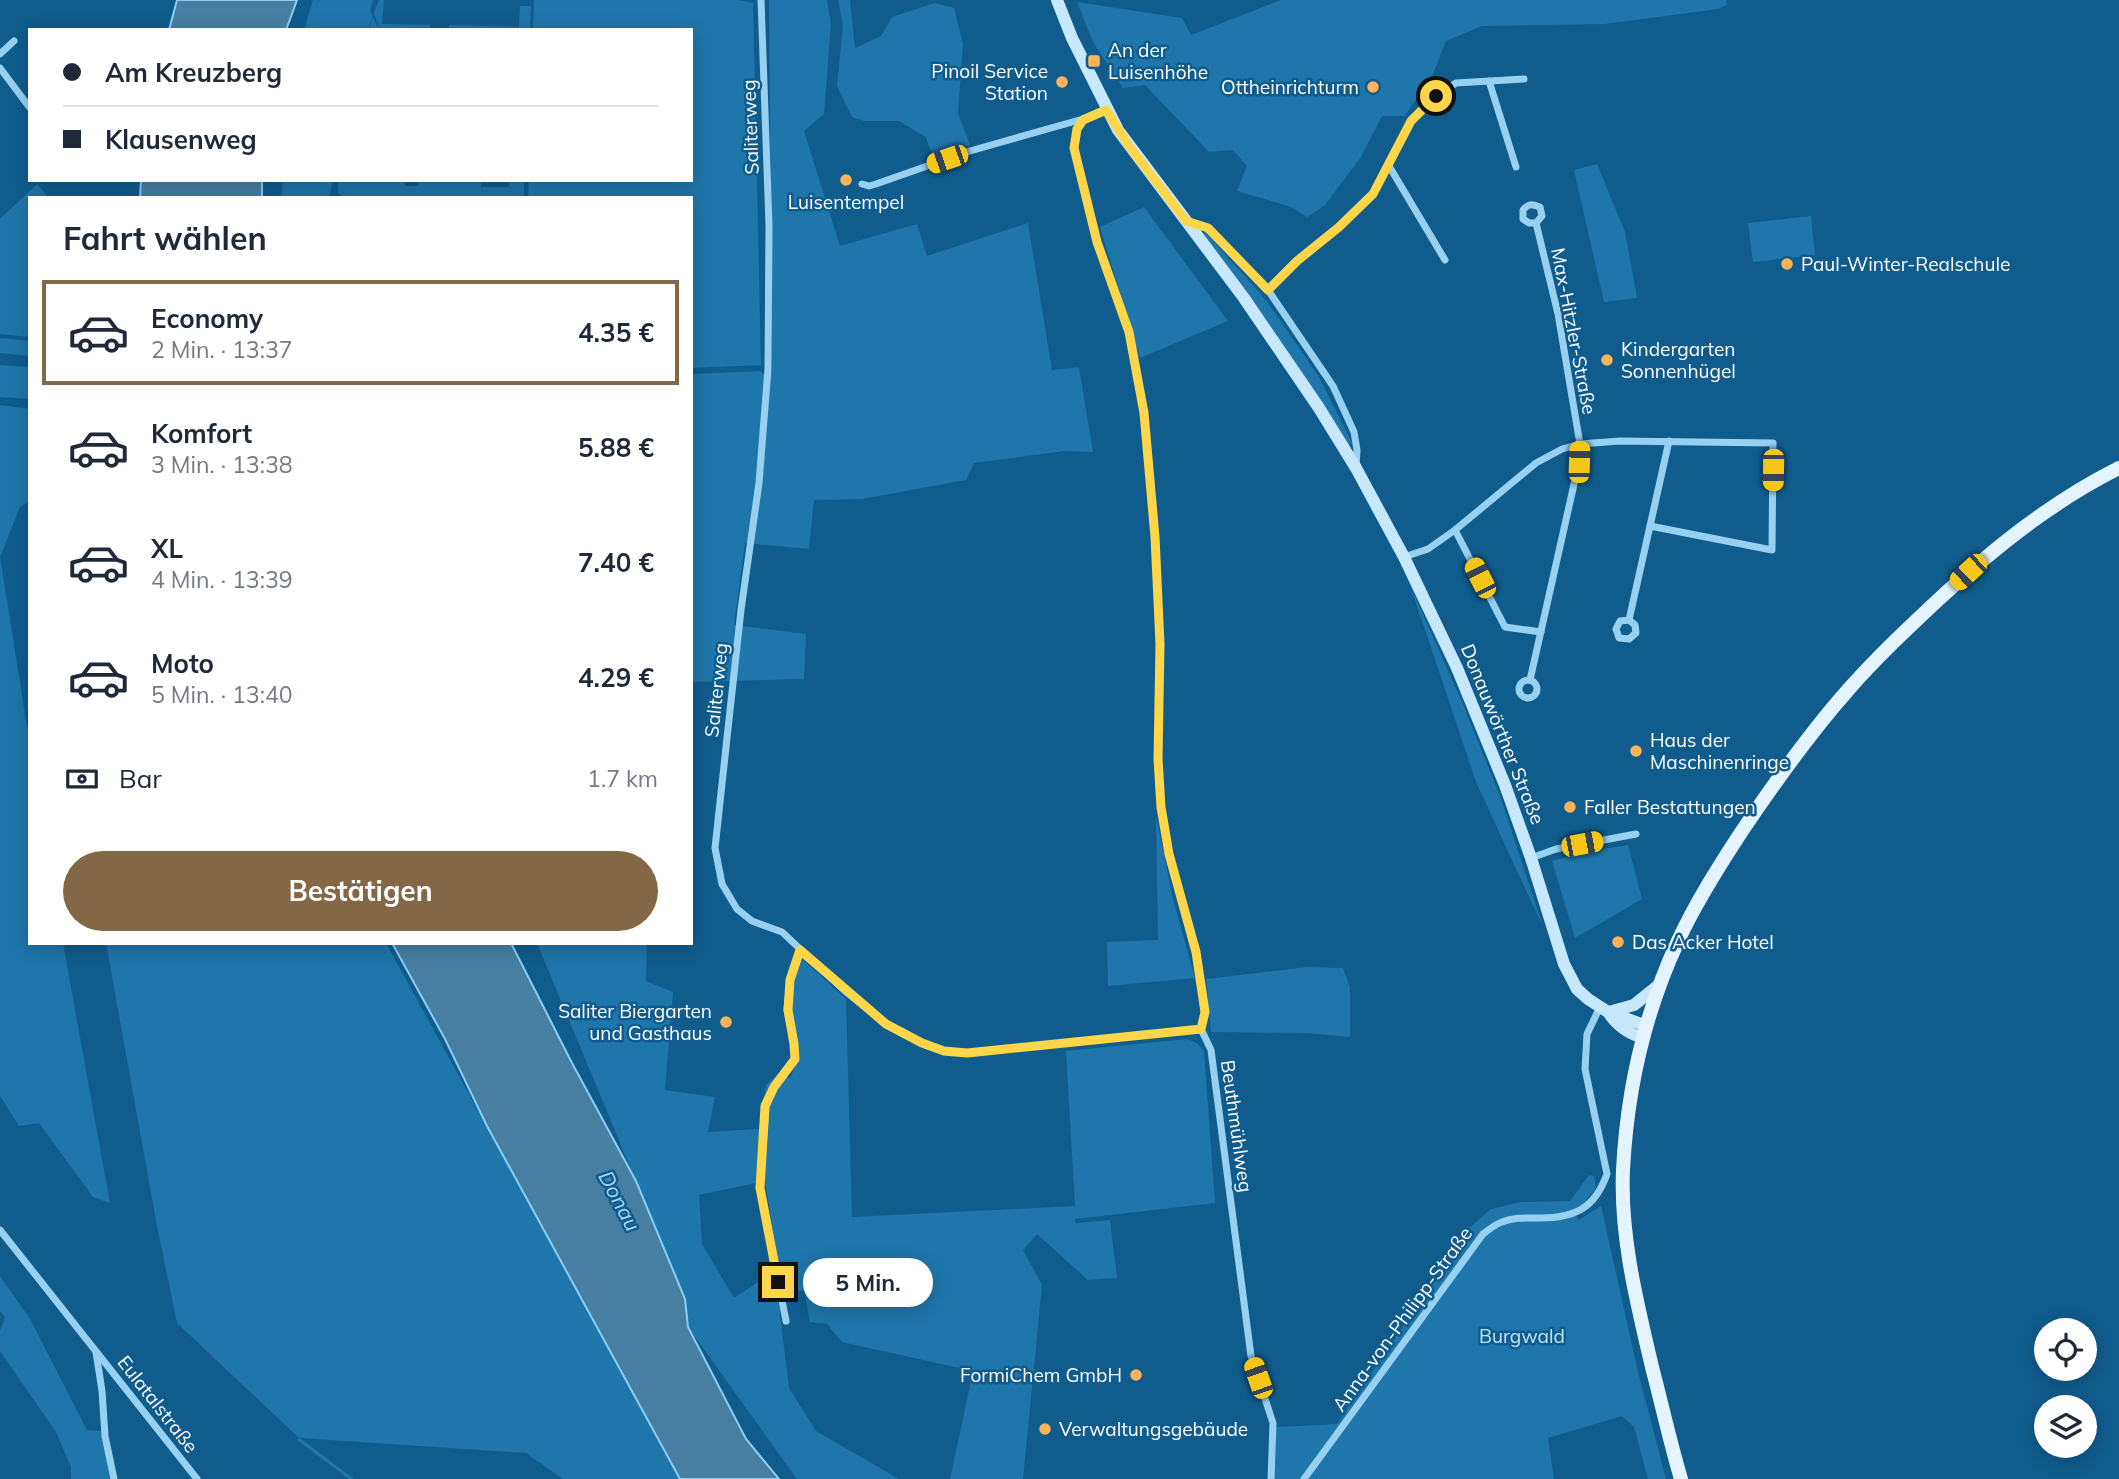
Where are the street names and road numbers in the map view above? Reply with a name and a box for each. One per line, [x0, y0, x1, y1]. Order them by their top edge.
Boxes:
street label: Saliterweg [736, 79, 764, 175]
street label: Max-Hitzler-Straße [1546, 246, 1602, 416]
street label: Donauwörther Straße [1456, 640, 1550, 828]
street label: Saliterweg [699, 642, 733, 738]
street label: Beuthmühlweg [1216, 1058, 1258, 1194]
street label: Anna-von-Philipp-Straße [1327, 1222, 1477, 1416]
street label: Eulatalstraße [112, 1350, 204, 1458]

